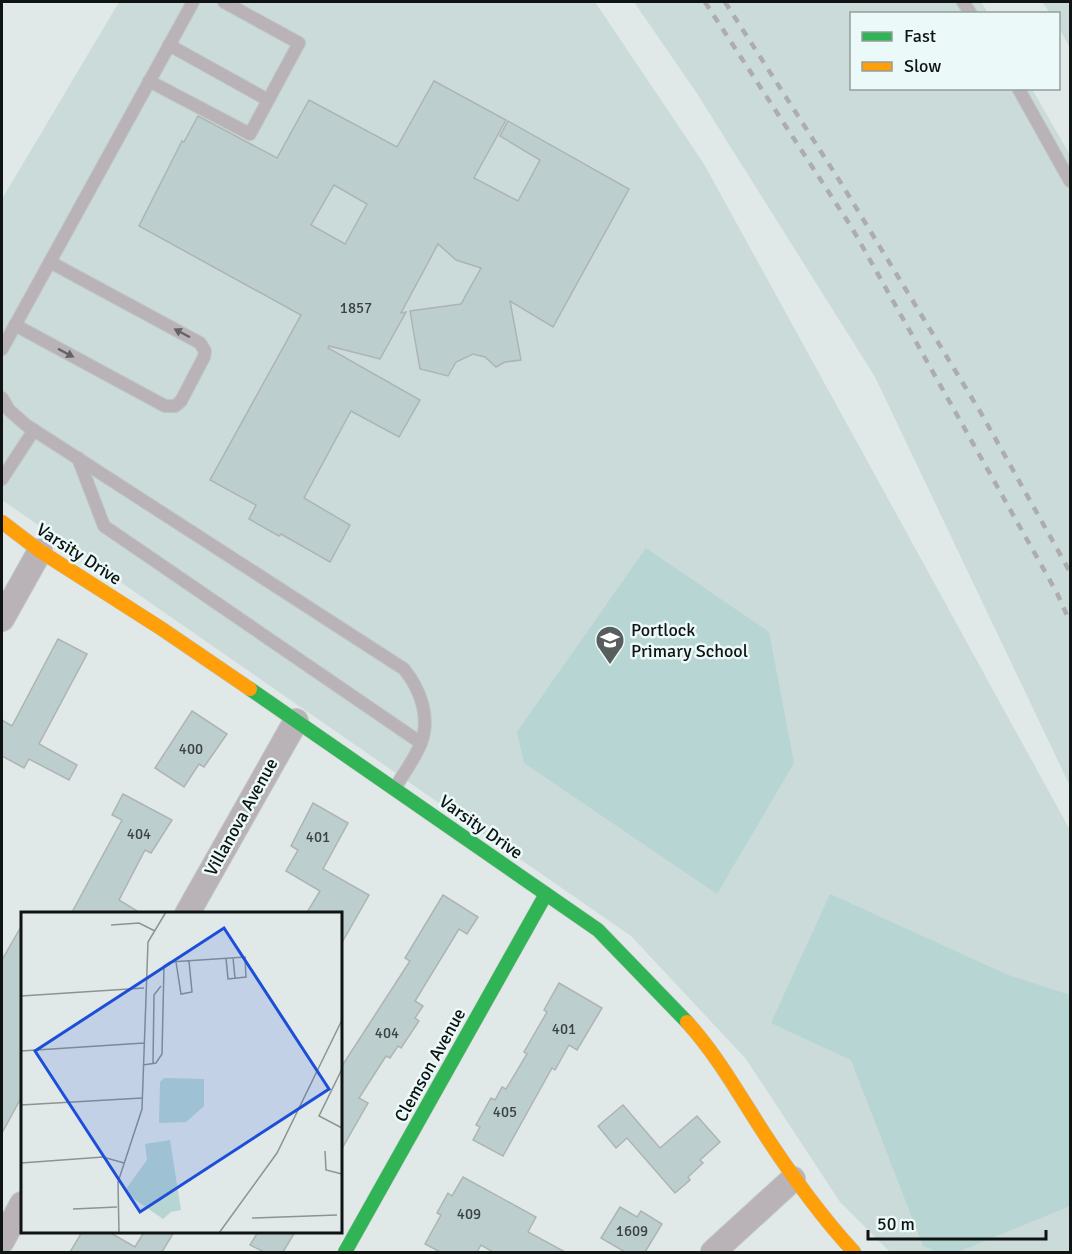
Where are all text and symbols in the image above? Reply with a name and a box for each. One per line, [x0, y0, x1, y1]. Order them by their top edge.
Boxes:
legend [850, 12, 1060, 90]
text: Fast [904, 25, 936, 47]
text: Slow [904, 55, 941, 77]
house number: 1857 [340, 299, 372, 317]
one-way arrow [174, 328, 191, 338]
one-way arrow [58, 348, 75, 358]
street label: Varsity Drive [32, 518, 126, 590]
place label: Portlock Primary School [631, 619, 748, 662]
school or university icon: Portlock Primary School [594, 624, 626, 666]
house number: 400 [179, 740, 203, 758]
street label: Villanova Avenue [200, 754, 282, 880]
street label: Varsity Drive [435, 790, 527, 864]
house number: 404 [127, 825, 151, 843]
house number: 401 [306, 828, 330, 846]
inset map [21, 912, 342, 1233]
street label: Clemson Avenue [390, 1004, 470, 1126]
house number: 401 [552, 1020, 576, 1038]
house number: 404 [375, 1024, 399, 1042]
house number: 405 [493, 1103, 517, 1121]
scale bar [868, 1203, 1046, 1241]
house number: 409 [457, 1205, 481, 1223]
text: 50 m [877, 1213, 915, 1235]
house number: 1609 [616, 1222, 648, 1240]

